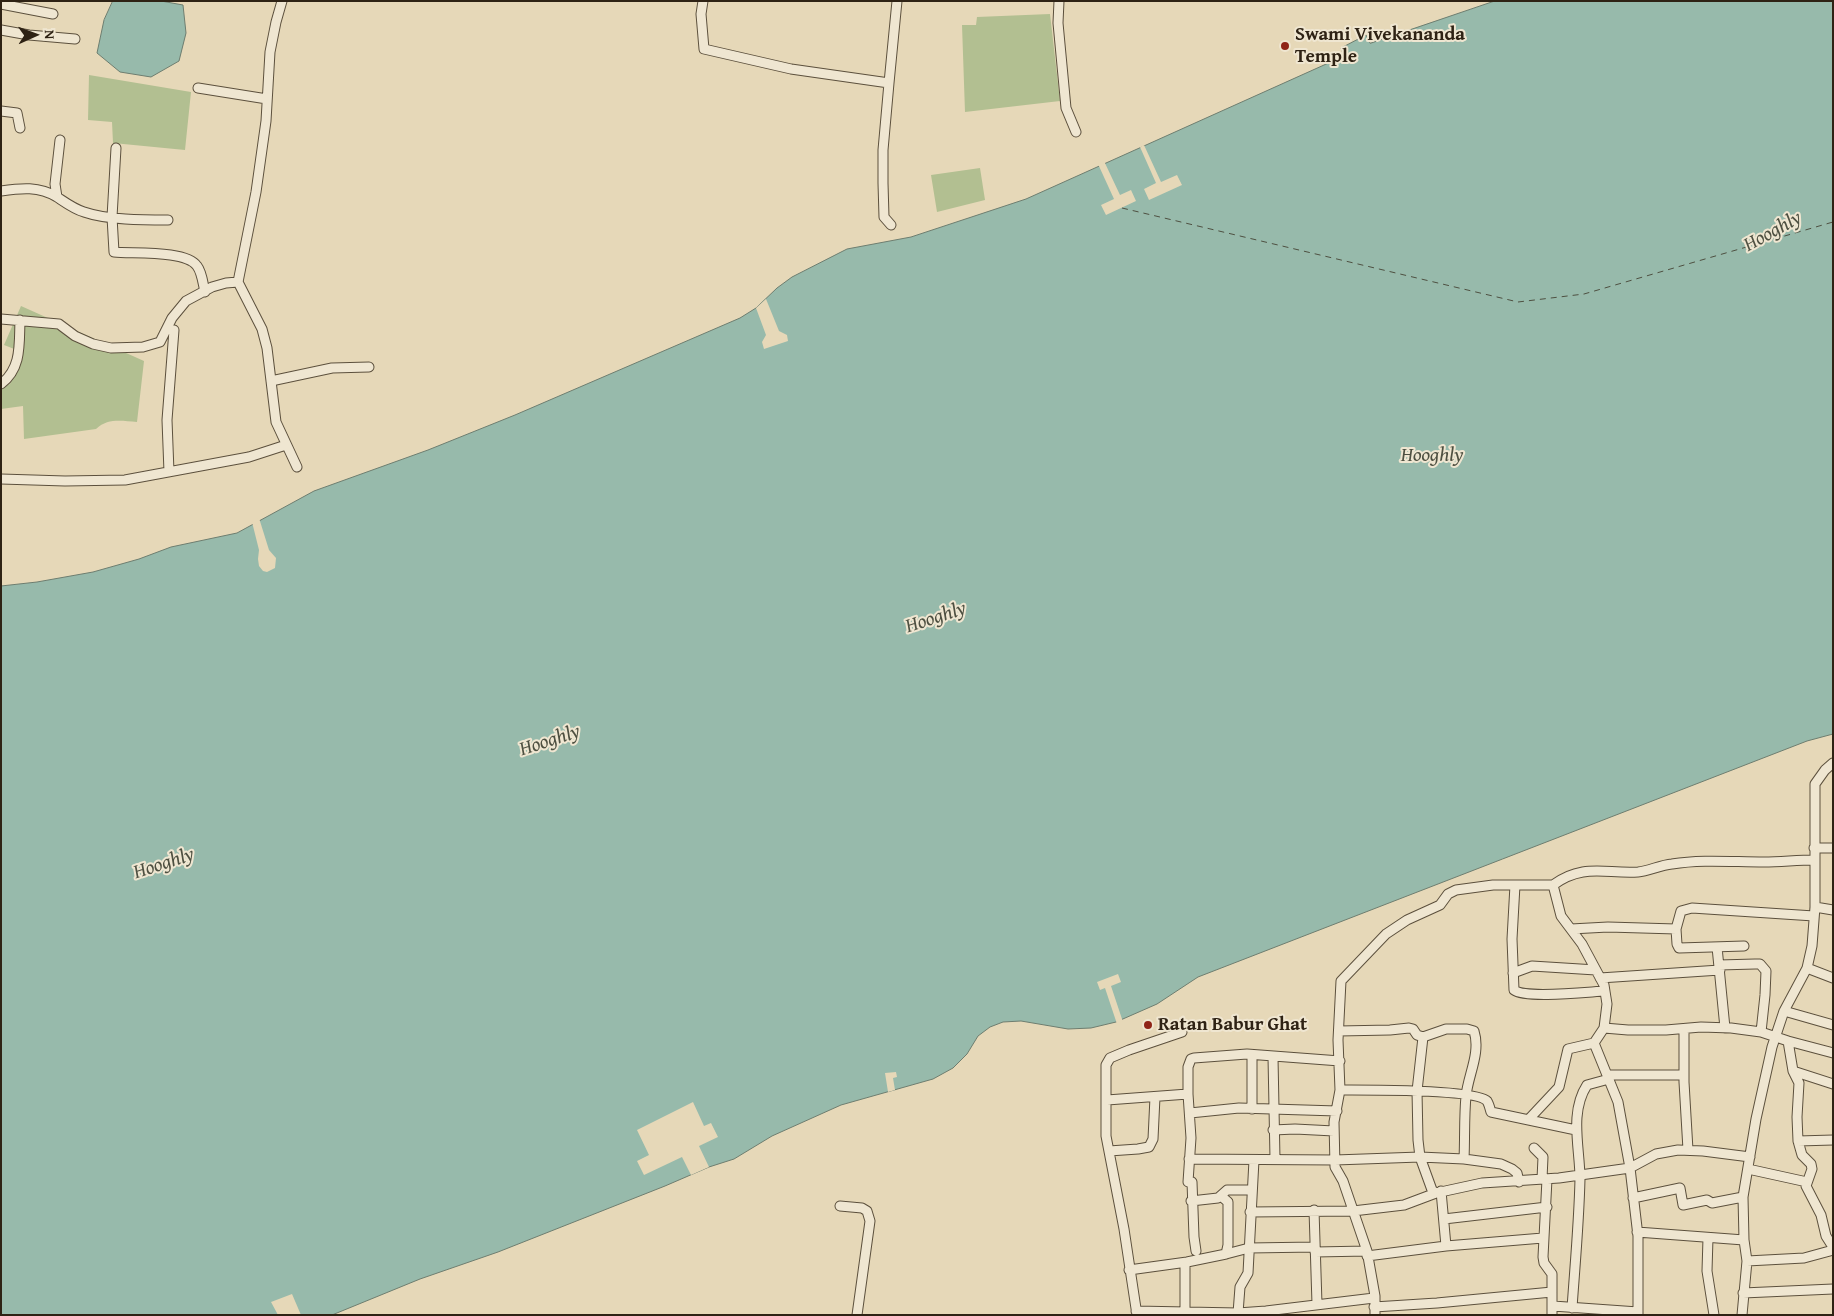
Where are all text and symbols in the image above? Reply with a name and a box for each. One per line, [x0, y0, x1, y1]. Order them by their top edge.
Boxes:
north arrow [10, 10, 60, 60]
place label: Swami Vivekananda Temple [1295, 24, 1465, 68]
text: N [40, 29, 60, 39]
marker: Swami Vivekananda Temple [1279, 40, 1291, 52]
water label: Hooghly [1740, 206, 1806, 258]
water label: Hooghly [1401, 444, 1463, 468]
water label: Hooghly [902, 597, 970, 639]
water label: Hooghly [516, 720, 584, 762]
water label: Hooghly [130, 843, 198, 885]
place label: Ratan Babur Ghat [1158, 1014, 1307, 1036]
marker: Ratan Babur Ghat [1142, 1019, 1154, 1031]

